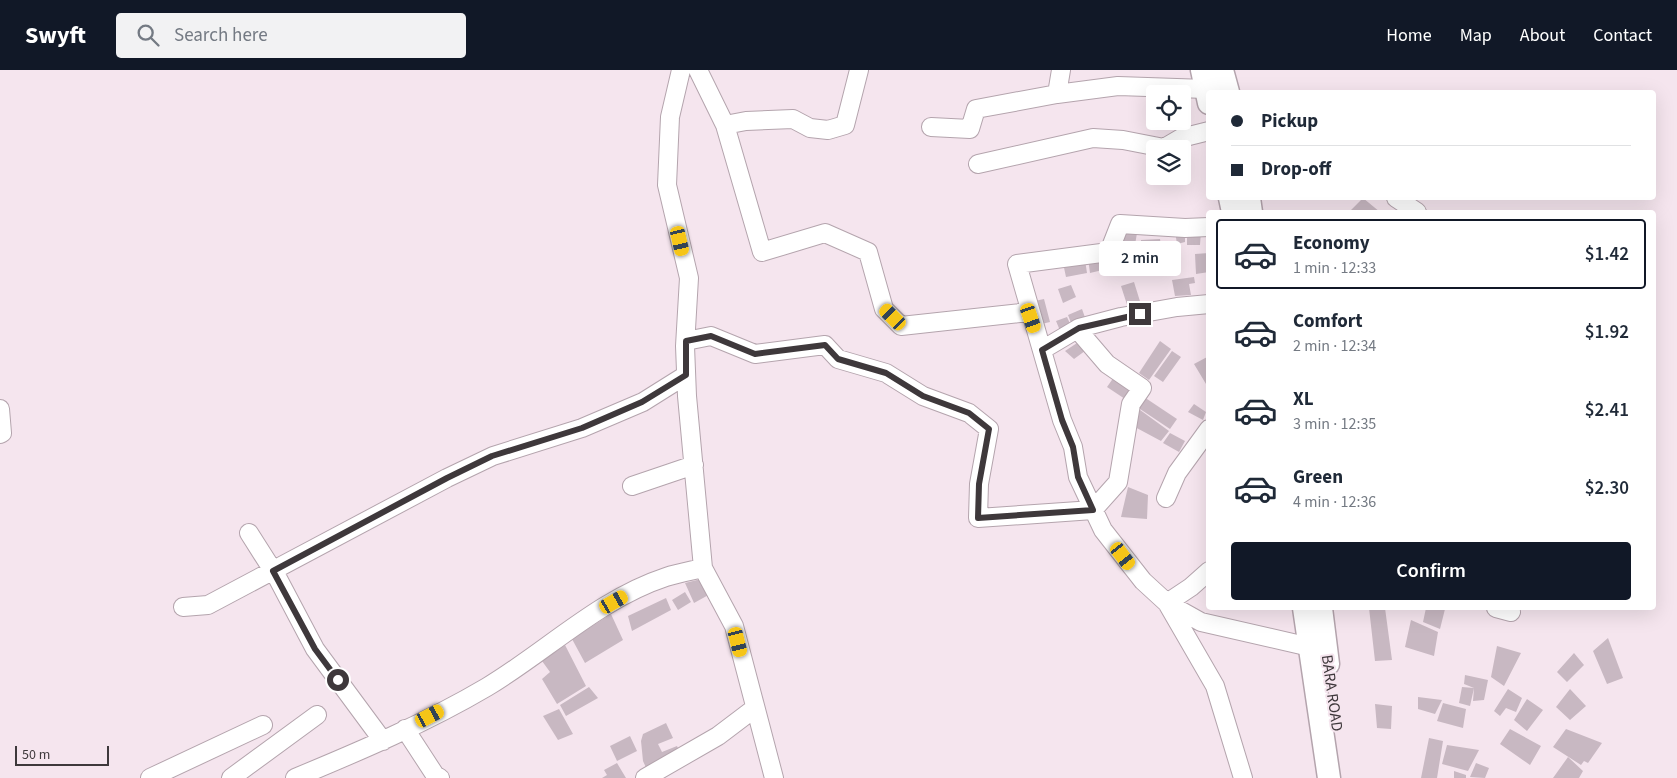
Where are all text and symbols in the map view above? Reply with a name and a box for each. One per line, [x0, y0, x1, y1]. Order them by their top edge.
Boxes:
search box [116, 13, 466, 58]
text: Swyft [25, 18, 86, 53]
icon: search [134, 21, 162, 49]
text: Search here [174, 22, 268, 49]
text: Home [1386, 23, 1432, 48]
text: Map [1460, 23, 1492, 48]
text: About [1520, 23, 1565, 48]
text: Contact [1593, 23, 1652, 48]
map controls [1146, 85, 1191, 185]
button: locate [1146, 85, 1191, 130]
text: Pickup [1261, 108, 1318, 135]
button: layers [1146, 140, 1191, 185]
text: Drop-off [1261, 156, 1331, 183]
car [669, 225, 690, 257]
text: Economy [1293, 230, 1370, 257]
icon: car [1233, 232, 1278, 277]
text: $1.42 [1585, 241, 1629, 268]
callout: 2 min [1099, 242, 1181, 276]
text: 2 min [1121, 247, 1159, 269]
text: 1 min · 12:33 [1293, 257, 1376, 279]
car [877, 301, 908, 333]
car [1019, 301, 1042, 335]
route end [1129, 303, 1151, 325]
text: Comfort [1293, 308, 1363, 335]
icon: car [1233, 310, 1278, 355]
text: $1.92 [1585, 319, 1629, 346]
text: 2 min · 12:34 [1293, 335, 1376, 357]
text: XL [1293, 386, 1314, 413]
icon: car [1233, 388, 1278, 433]
text: $2.41 [1585, 397, 1629, 424]
text: 3 min · 12:35 [1293, 413, 1376, 435]
text: Green [1293, 464, 1343, 491]
icon: car [1233, 466, 1278, 511]
text: $2.30 [1585, 475, 1629, 502]
text: 4 min · 12:36 [1293, 491, 1376, 513]
car [1107, 540, 1138, 572]
button: Confirm [1231, 542, 1631, 600]
car [597, 588, 630, 616]
car [727, 626, 748, 658]
street label: BARA ROAD [1316, 653, 1348, 733]
route start [327, 669, 349, 691]
car [413, 702, 446, 730]
scale bar [15, 743, 109, 766]
text: 50 m [22, 745, 50, 765]

